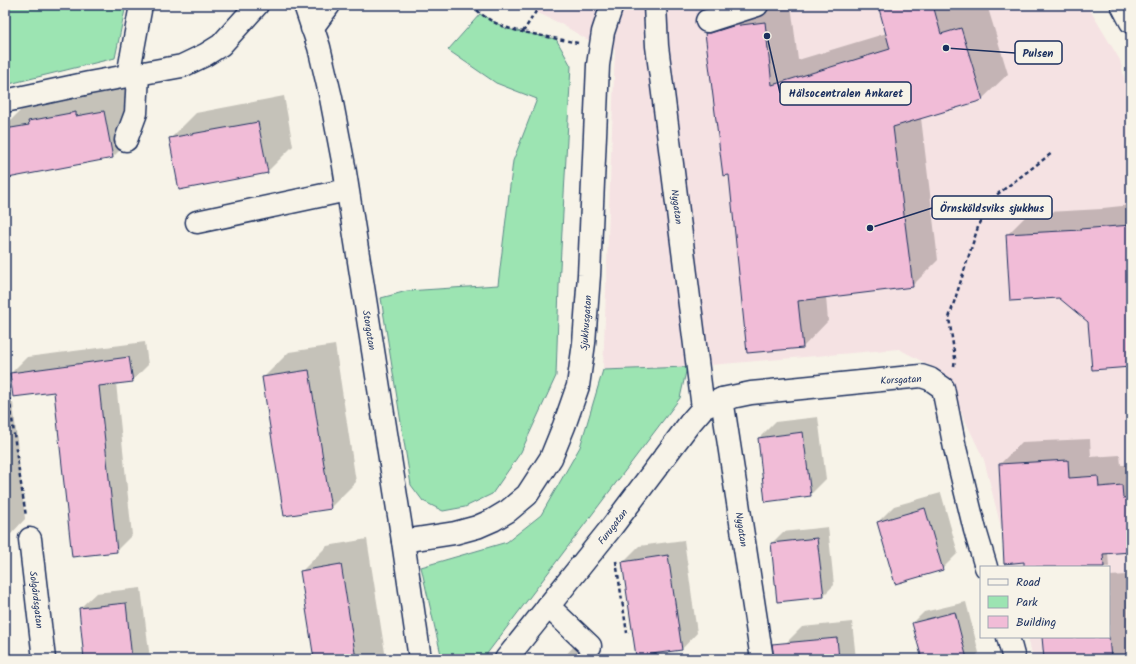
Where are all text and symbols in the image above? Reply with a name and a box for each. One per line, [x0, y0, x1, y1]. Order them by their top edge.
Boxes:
callout: Pulsen [1015, 41, 1062, 64]
text: Pulsen [1023, 45, 1053, 63]
callout: Hälsocentralen Ankaret [780, 82, 911, 105]
text: Hälsocentralen Ankaret [789, 85, 904, 103]
street label: Nygatan [666, 188, 687, 225]
callout: Örnsköldsviks sjukhus [932, 196, 1052, 219]
text: Örnsköldsviks sjukhus [940, 200, 1045, 218]
street label: Sjukhusgatan [576, 295, 596, 351]
street label: Storgatan [358, 309, 380, 351]
street label: Korsgatan [880, 371, 922, 389]
street label: Furugatan [594, 506, 632, 548]
street label: Nygatan [731, 511, 752, 548]
legend [980, 566, 1110, 638]
street label: Solgårdsgatan [25, 570, 47, 629]
text: Road [1016, 573, 1041, 592]
text: Park [1016, 593, 1038, 612]
text: Building [1016, 613, 1056, 632]

